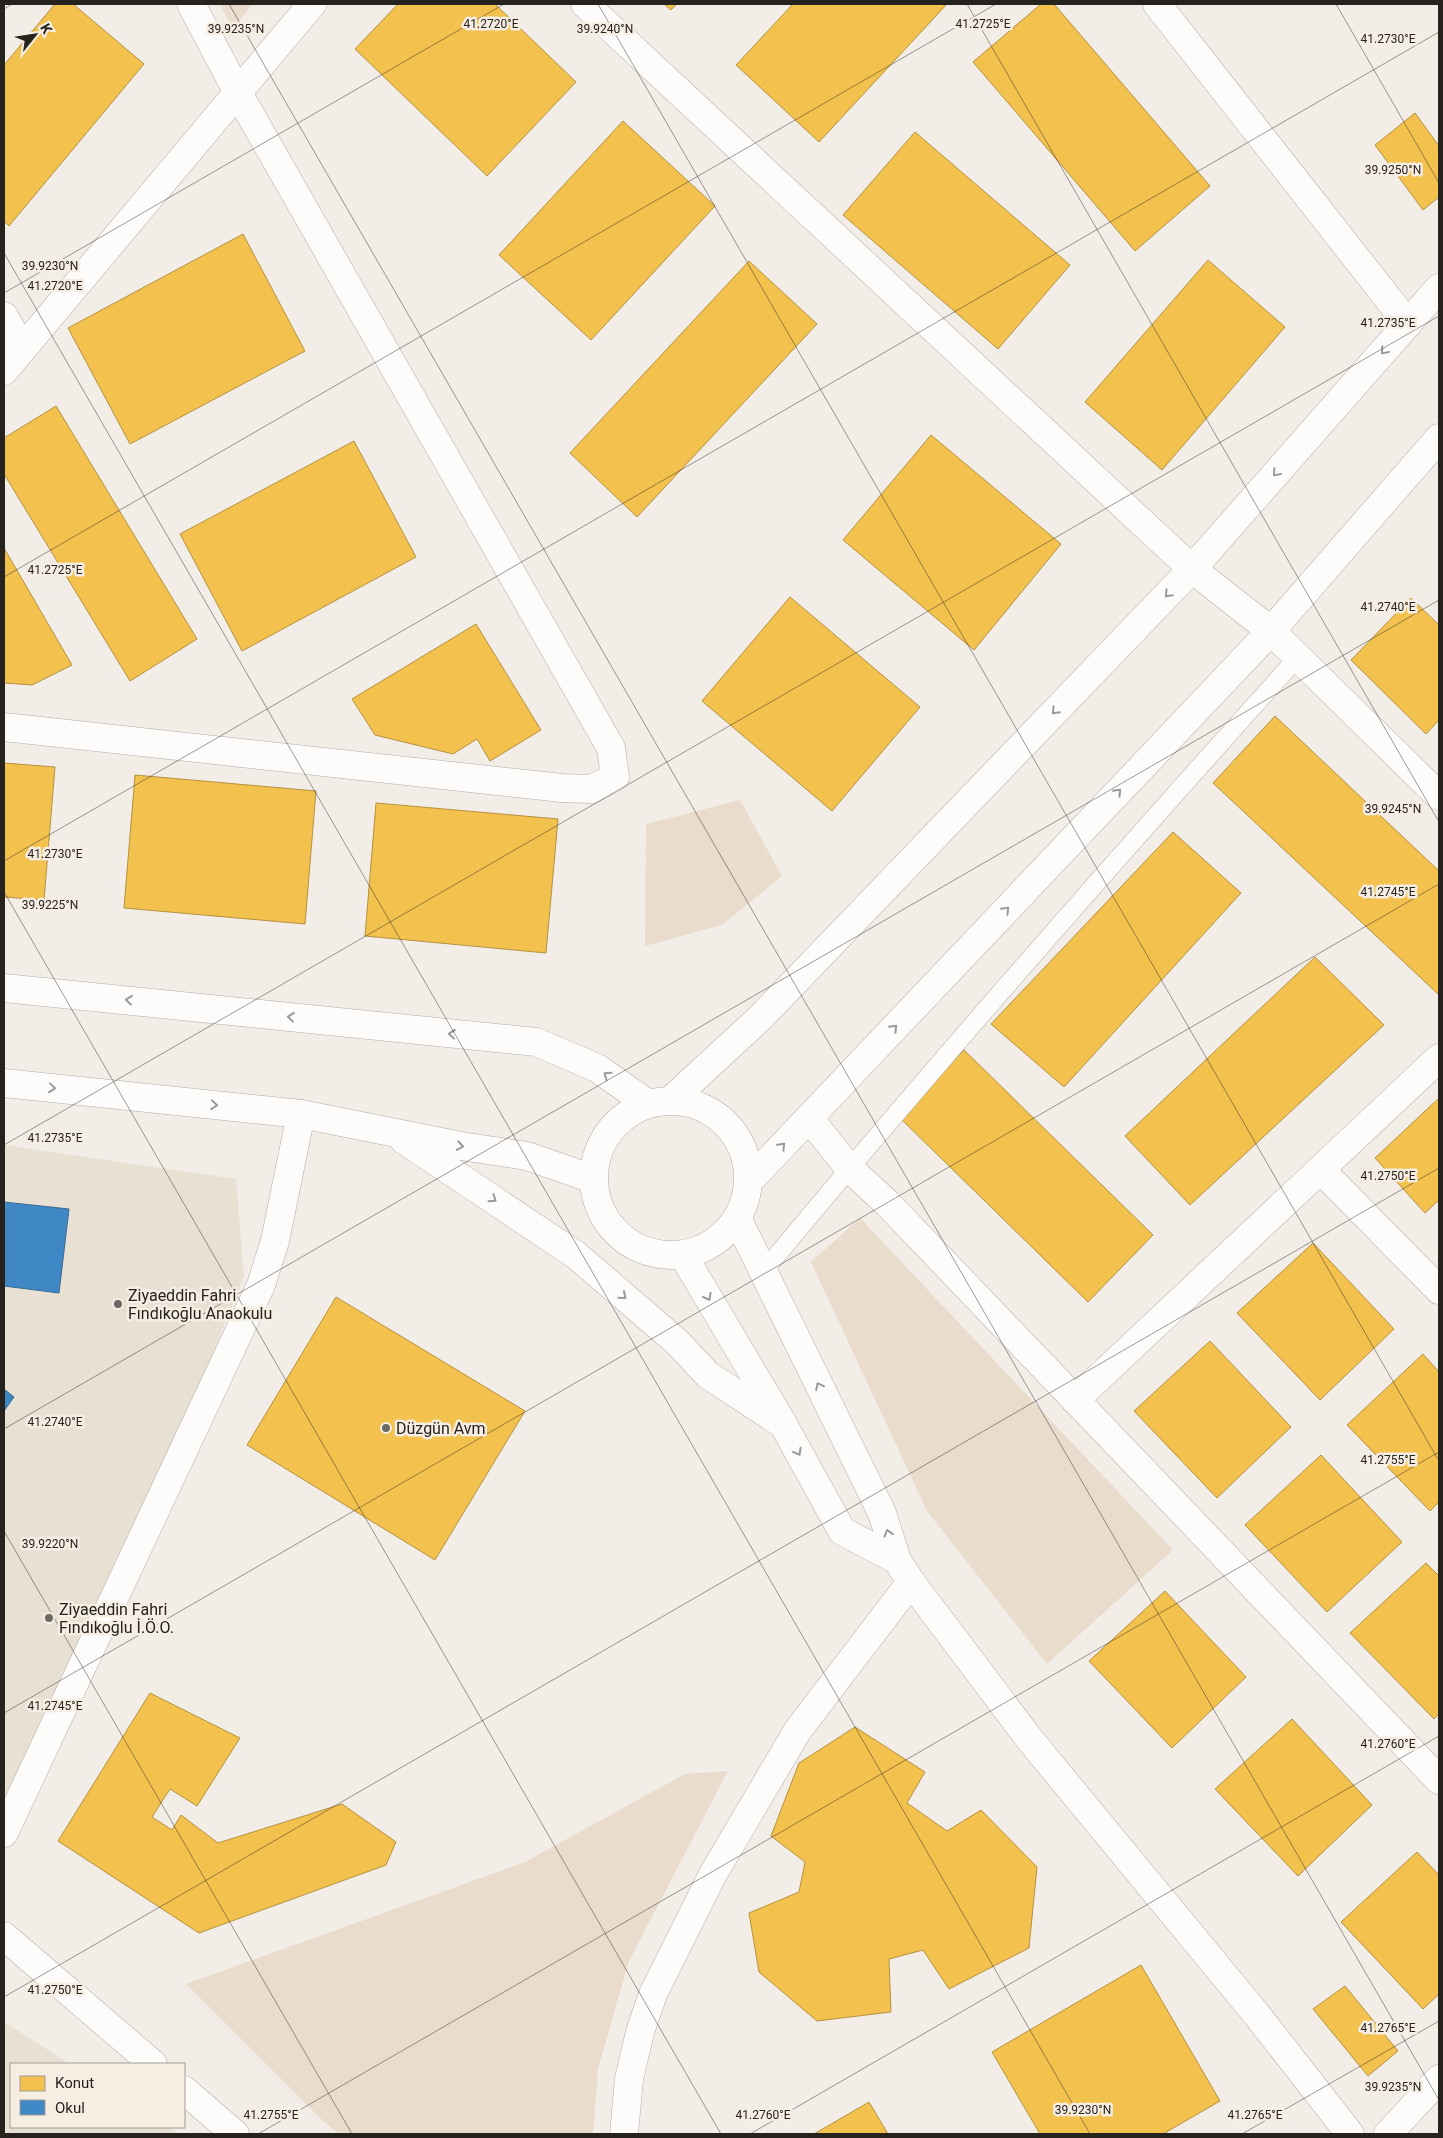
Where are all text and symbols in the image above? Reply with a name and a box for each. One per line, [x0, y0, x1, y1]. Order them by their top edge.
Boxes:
north arrow [10, 10, 60, 60]
text: 41.2720°E [464, 17, 519, 31]
text: 41.2725°E [956, 17, 1011, 31]
text: K [37, 21, 55, 36]
text: 39.9235°N [208, 22, 264, 36]
text: 39.9240°N [577, 22, 633, 36]
text: 41.2730°E [1361, 32, 1416, 46]
text: 39.9250°N [1365, 163, 1421, 177]
text: 39.9230°N [22, 259, 78, 273]
text: 41.2720°E [28, 279, 83, 293]
text: 41.2735°E [1361, 316, 1416, 330]
one-way arrow [1381, 346, 1390, 355]
one-way arrow [1273, 467, 1282, 476]
text: 41.2725°E [28, 563, 83, 577]
one-way arrow [1165, 588, 1174, 597]
text: 41.2740°E [1361, 600, 1416, 614]
one-way arrow [1052, 705, 1061, 714]
one-way arrow [1112, 789, 1121, 798]
text: 39.9245°N [1365, 802, 1421, 816]
text: 41.2730°E [28, 847, 83, 861]
text: 41.2745°E [1361, 885, 1416, 899]
text: 39.9225°N [22, 898, 78, 912]
one-way arrow [1000, 907, 1009, 916]
one-way arrow [125, 995, 133, 1006]
one-way arrow [286, 1012, 294, 1023]
one-way arrow [888, 1025, 897, 1034]
one-way arrow [448, 1029, 456, 1040]
one-way arrow [603, 1072, 612, 1081]
one-way arrow [49, 1083, 57, 1094]
one-way arrow [210, 1099, 218, 1110]
text: 41.2735°E [28, 1131, 83, 1145]
one-way arrow [456, 1140, 465, 1150]
one-way arrow [776, 1143, 785, 1152]
text: 41.2750°E [1361, 1169, 1416, 1183]
one-way arrow [487, 1193, 496, 1202]
place label: Ziyaeddin Fahri Fındıkoğlu Anaokulu [128, 1286, 272, 1323]
one-way arrow [617, 1290, 626, 1298]
one-way arrow [702, 1291, 712, 1300]
marker: Ziyaeddin Fahri Fındıkoğlu Anaokulu [112, 1298, 124, 1310]
one-way arrow [815, 1382, 825, 1391]
text: 41.2740°E [28, 1415, 83, 1429]
place label: Düzgün Avm [396, 1419, 486, 1438]
marker: Düzgün Avm [380, 1422, 392, 1434]
one-way arrow [792, 1447, 802, 1456]
text: 41.2755°E [1361, 1453, 1416, 1467]
one-way arrow [884, 1529, 894, 1537]
text: 39.9220°N [22, 1537, 78, 1551]
place label: Ziyaeddin Fahri Fındıkoğlu İ.Ö.O. [59, 1600, 174, 1637]
marker: Ziyaeddin Fahri Fındıkoğlu İ.Ö.O. [43, 1612, 55, 1624]
text: 41.2745°E [28, 1699, 83, 1713]
text: 41.2760°E [1361, 1737, 1416, 1751]
text: 41.2750°E [28, 1983, 83, 1997]
text: 41.2765°E [1361, 2021, 1416, 2035]
legend [10, 2063, 185, 2128]
text: Konut [55, 2074, 94, 2092]
text: 39.9235°N [1365, 2080, 1421, 2094]
text: Okul [55, 2099, 85, 2117]
text: 39.9230°N [1055, 2103, 1111, 2117]
text: 41.2755°E [244, 2108, 299, 2122]
text: 41.2760°E [736, 2108, 791, 2122]
text: 41.2765°E [1228, 2108, 1283, 2122]

